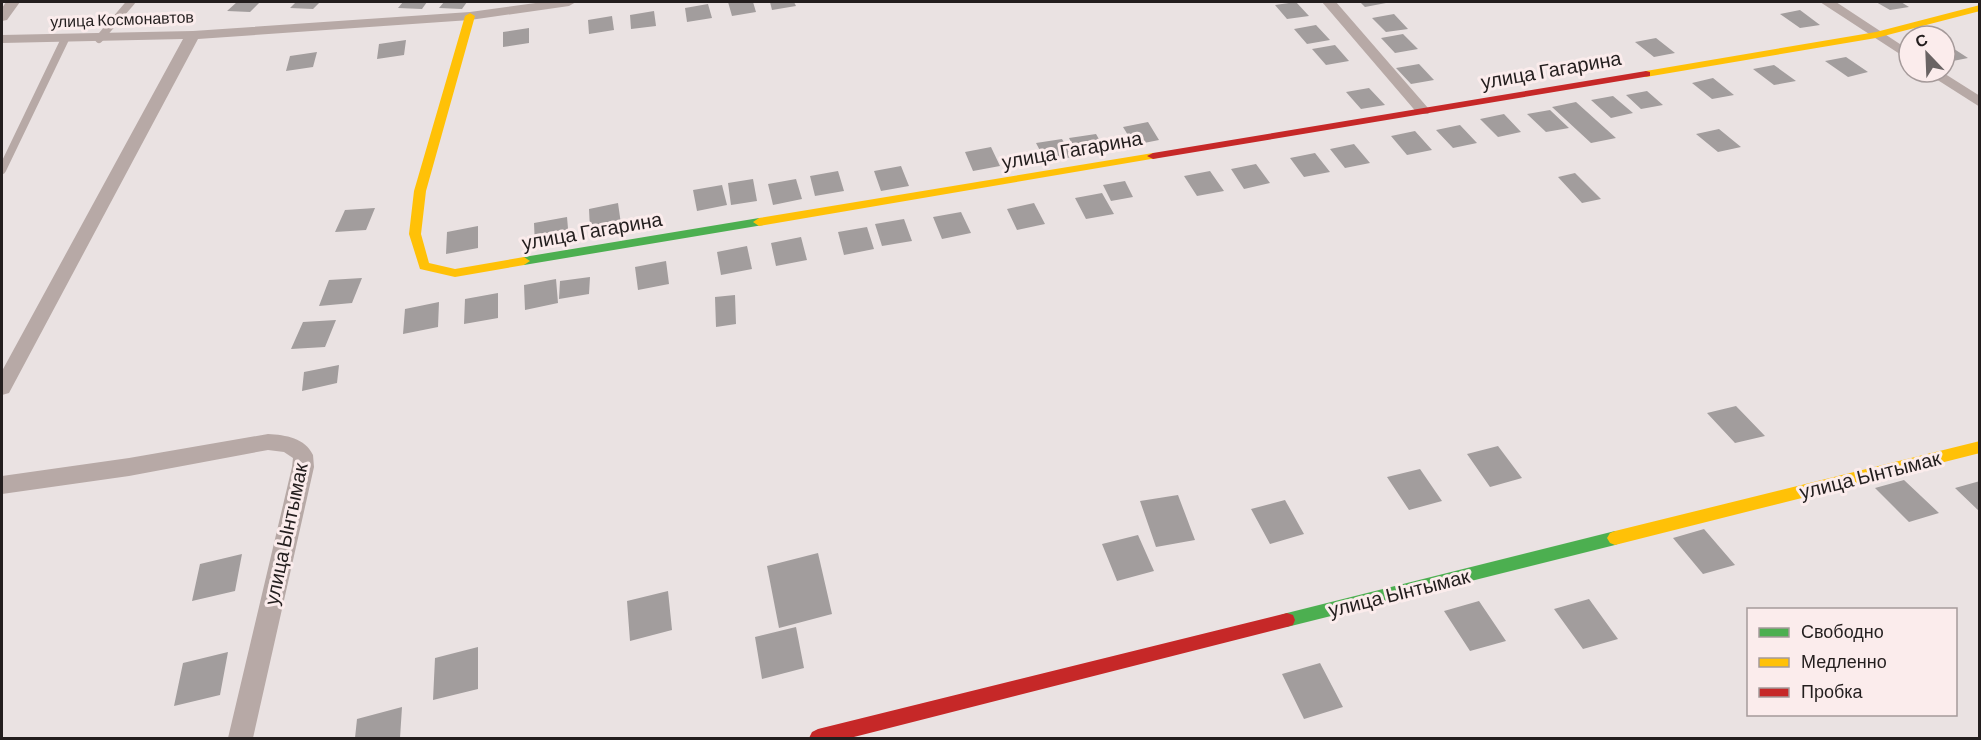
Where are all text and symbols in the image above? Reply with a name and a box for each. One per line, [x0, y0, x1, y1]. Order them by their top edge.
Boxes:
street label: улица Космонавтов [50, 6, 194, 31]
north arrow [1897, 24, 1957, 84]
text: С [1912, 29, 1930, 51]
street label: улица Гагарина [1479, 45, 1624, 93]
street label: улица Гагарина [1000, 125, 1145, 173]
street label: улица Гагарина [520, 206, 665, 254]
street label: улица Ынтымак [1797, 445, 1943, 503]
street label: улица Ынтымак [258, 460, 312, 607]
street label: улица Ынтымак [1326, 563, 1472, 621]
legend [1747, 608, 1957, 716]
text: Свободно [1801, 620, 1884, 642]
text: Медленно [1801, 650, 1887, 672]
text: Пробка [1801, 680, 1864, 702]

